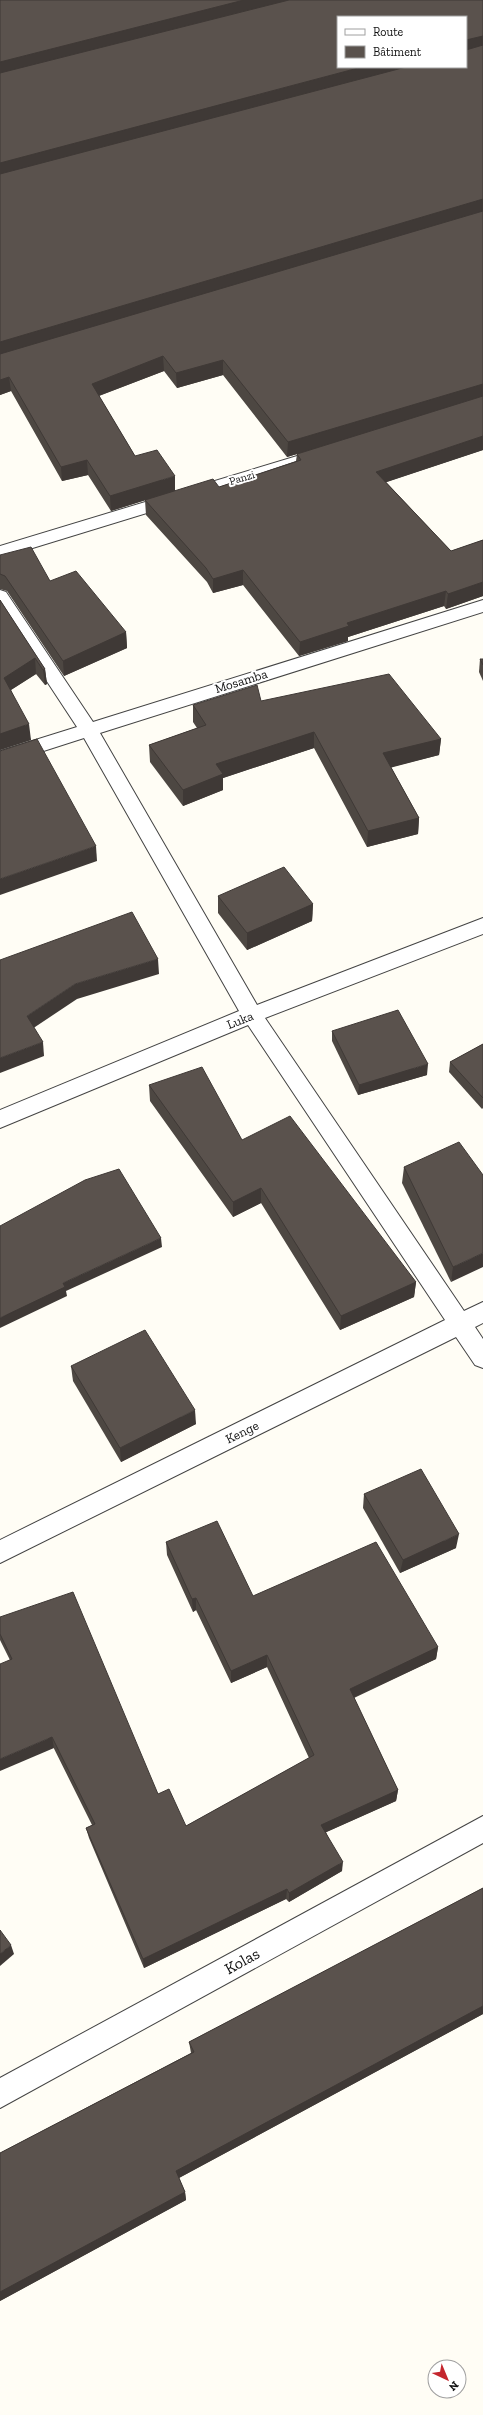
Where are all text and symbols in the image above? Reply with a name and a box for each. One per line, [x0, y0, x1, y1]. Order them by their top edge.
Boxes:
legend [337, 16, 467, 68]
text: Route [373, 25, 404, 39]
text: Bâtiment [373, 45, 422, 59]
street label: Panzi [228, 468, 256, 488]
street label: Mosamba [213, 666, 270, 696]
street label: Luka [225, 1008, 256, 1032]
street label: Kenge [223, 1418, 261, 1446]
street label: Kolas [221, 1944, 263, 1978]
north arrow [427, 2359, 467, 2399]
text: N [446, 2378, 461, 2394]

